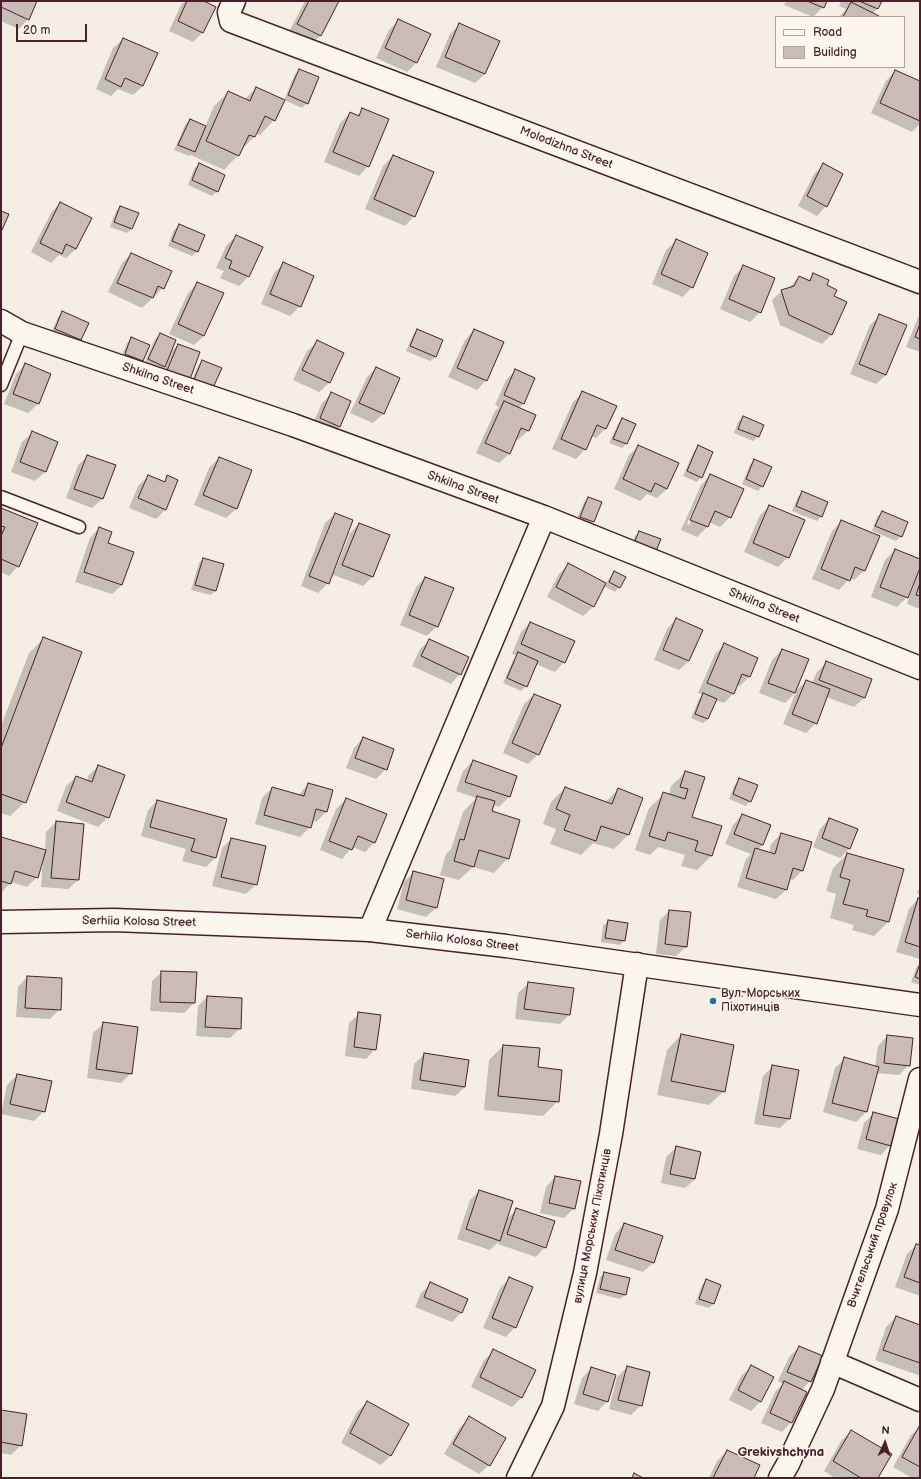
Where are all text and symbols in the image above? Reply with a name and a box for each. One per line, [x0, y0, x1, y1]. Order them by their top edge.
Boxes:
scale bar [18, 16, 89, 42]
legend [775, 16, 905, 68]
text: 20 m [23, 23, 50, 38]
text: Road [813, 25, 842, 40]
text: Building [813, 45, 857, 60]
street label: Molodizhna Street [517, 124, 615, 172]
street label: Shkilna Street [120, 360, 196, 398]
street label: Shkilna Street [425, 468, 501, 508]
street label: Shkilna Street [727, 585, 801, 627]
street label: Serhiia Kolosa Street [82, 914, 196, 930]
street label: Serhiia Kolosa Street [405, 927, 519, 955]
place label: Вул. Морських Піхотинців [721, 987, 800, 1015]
marker: Вул. Морських Піхотинців [708, 996, 718, 1006]
street label: вулиця Морських Піхотинців [571, 1147, 615, 1305]
street label: Вчительський провулок [845, 1180, 901, 1310]
north arrow [865, 1423, 905, 1463]
text: N [881, 1424, 890, 1437]
district label: Grekivshchyna [738, 1445, 824, 1461]

